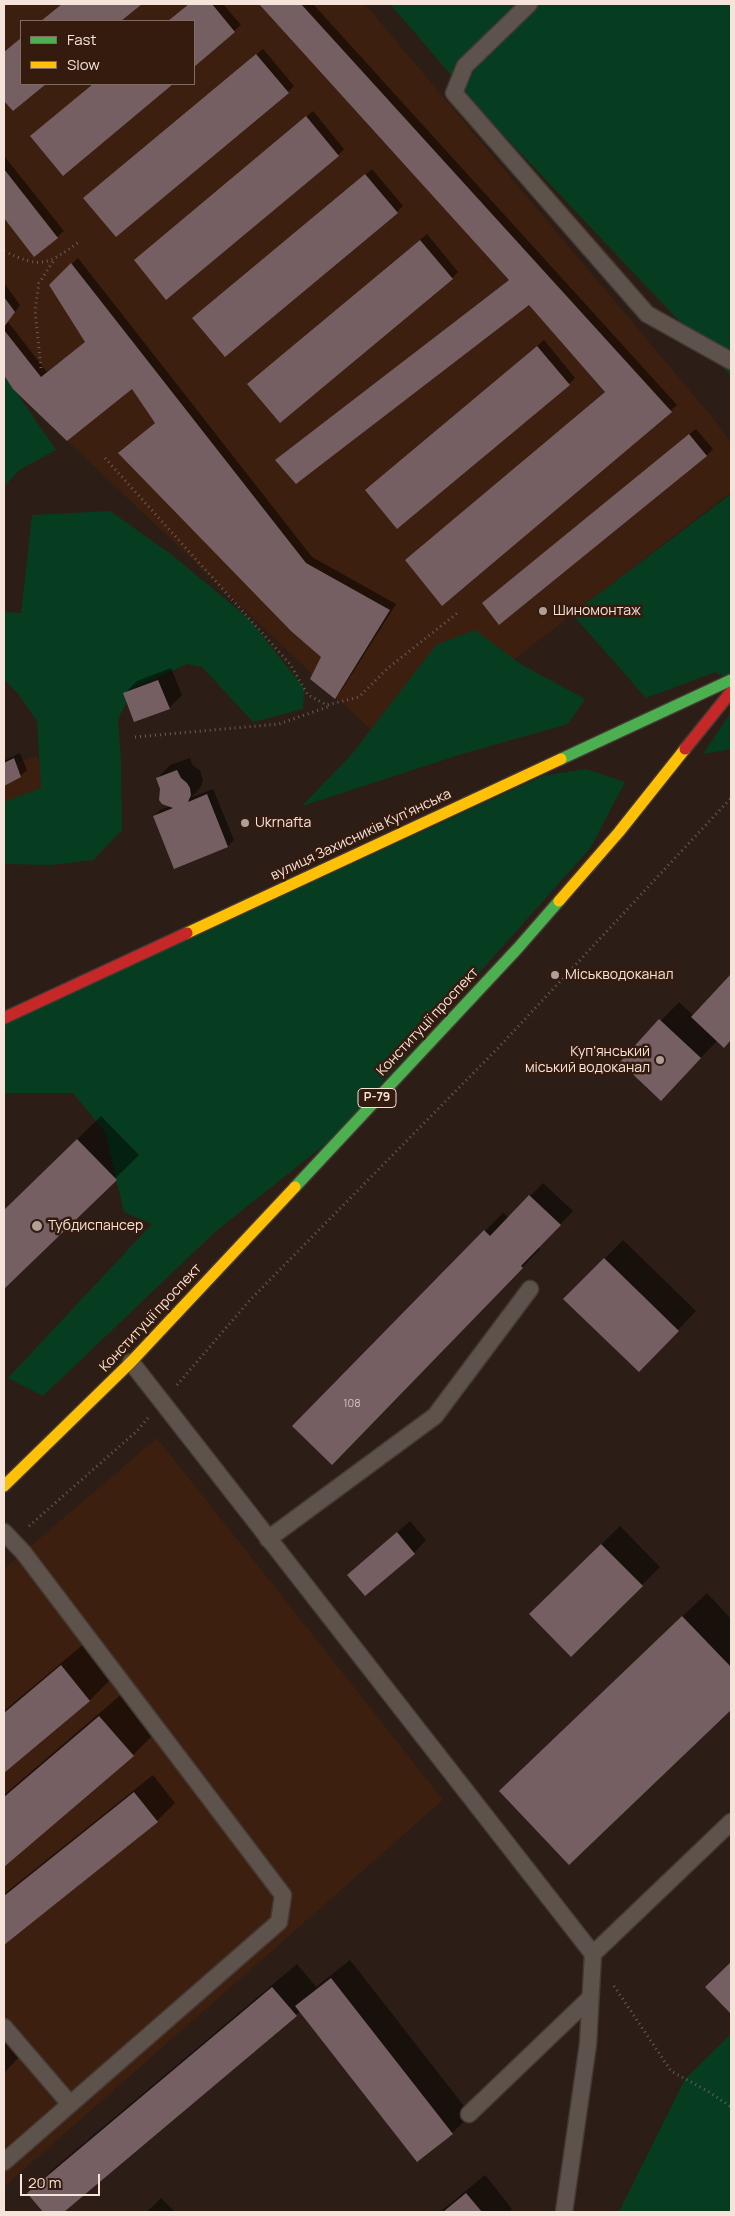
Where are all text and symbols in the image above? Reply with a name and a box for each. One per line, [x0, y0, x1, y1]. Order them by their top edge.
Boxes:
legend [20, 20, 195, 85]
text: Fast [67, 29, 96, 50]
text: Slow [67, 54, 100, 75]
place label: Шиномонтаж [553, 603, 641, 619]
marker: Шиномонтаж [537, 605, 549, 617]
street label: вулиця Захисників Куп'янська [268, 786, 454, 884]
place label: Ukrnafta [255, 815, 311, 831]
marker: Ukrnafta [239, 817, 251, 829]
street label: Конституції проспект [374, 964, 482, 1080]
place label: Міськводоканал [565, 967, 673, 983]
marker: Міськводоканал [549, 969, 561, 981]
place label: Куп'янський міський водоканал [525, 1044, 650, 1076]
marker: Куп'янський міський водоканал [654, 1054, 666, 1066]
road number: Р-79 [358, 1088, 396, 1108]
place label: Тубдиспансер [48, 1218, 143, 1234]
marker: Тубдиспансер [30, 1219, 44, 1233]
street label: Конституції проспект [97, 1260, 205, 1376]
house number: 108 [343, 1397, 361, 1411]
scale bar [22, 2164, 102, 2196]
text: 20 m [28, 2172, 61, 2193]

